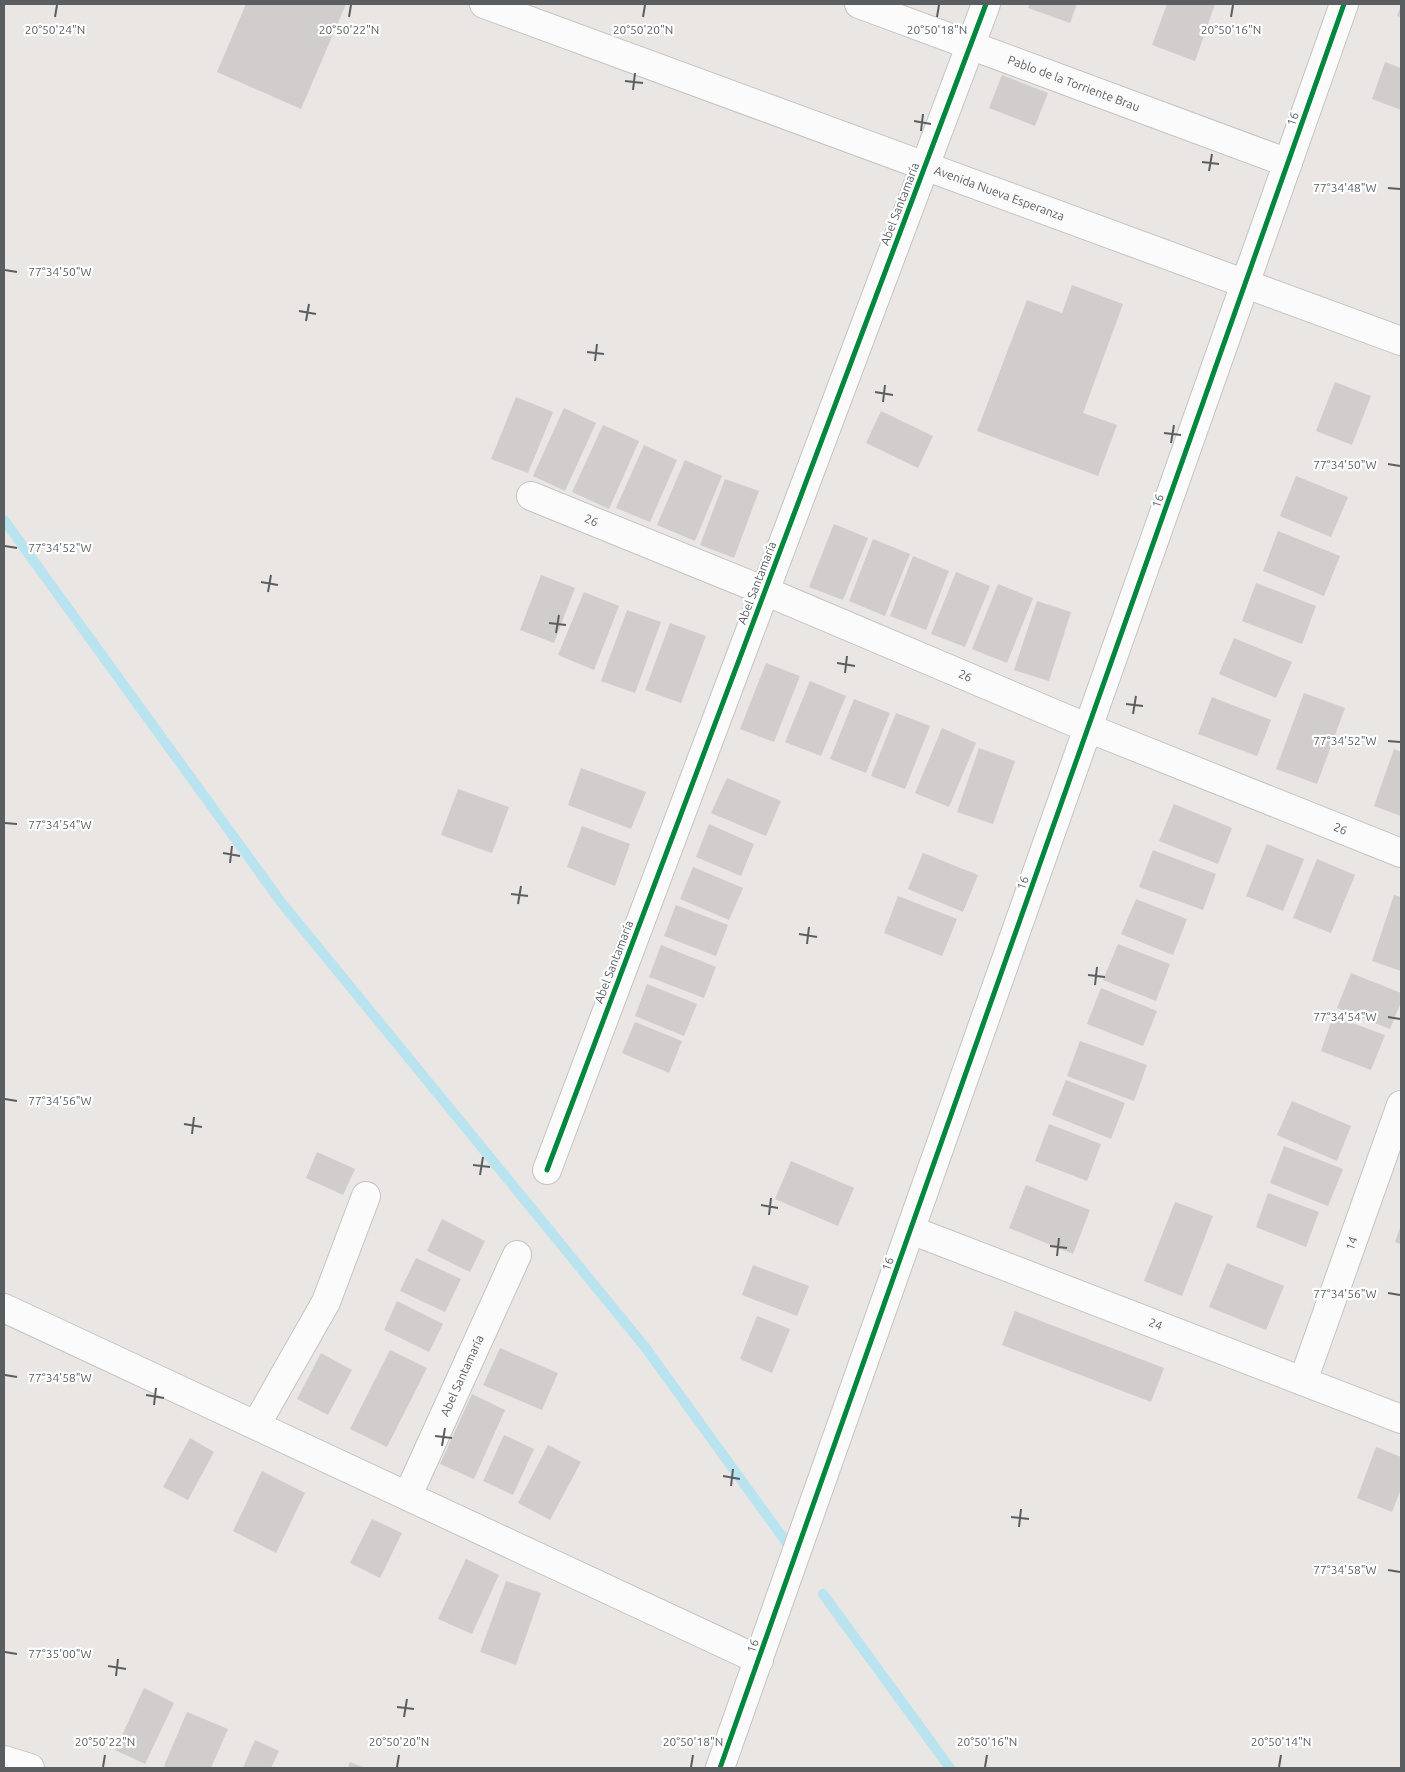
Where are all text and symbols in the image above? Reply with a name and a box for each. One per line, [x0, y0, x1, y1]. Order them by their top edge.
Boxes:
text: 20°50'24"N [25, 23, 85, 36]
text: 20°50'22"N [319, 23, 379, 36]
text: 20°50'20"N [613, 23, 673, 36]
text: 20°50'18"N [907, 23, 967, 36]
text: 20°50'16"N [1201, 23, 1261, 36]
street label: Pablo de la Torriente Brau [1006, 53, 1142, 113]
street label: 16 [1284, 110, 1301, 127]
street label: Abel Santamaría [878, 161, 921, 247]
street label: Avenida Nueva Esperanza [933, 163, 1066, 223]
text: 77°34'48"W [1313, 181, 1377, 194]
text: 77°34'50"W [28, 265, 92, 278]
text: 77°34'50"W [1313, 458, 1377, 471]
street label: 16 [1149, 492, 1166, 509]
street label: 26 [583, 511, 600, 529]
street label: Abel Santamaría [735, 540, 778, 626]
text: 77°34'52"W [28, 541, 92, 554]
street label: 26 [957, 667, 974, 684]
text: 77°34'52"W [1313, 734, 1377, 747]
text: 77°34'54"W [28, 818, 92, 831]
street label: 26 [1332, 820, 1349, 837]
street label: 16 [1014, 874, 1031, 891]
street label: Abel Santamaría [592, 919, 635, 1005]
text: 77°34'54"W [1313, 1010, 1377, 1023]
text: 77°34'56"W [28, 1094, 92, 1107]
street label: 14 [1343, 1234, 1360, 1252]
street label: 16 [879, 1255, 896, 1272]
text: 77°34'56"W [1313, 1287, 1377, 1300]
street label: 24 [1147, 1315, 1164, 1332]
street label: Abel Santamaría [438, 1333, 486, 1418]
text: 77°34'58"W [28, 1371, 92, 1384]
text: 77°34'58"W [1313, 1563, 1377, 1576]
street label: 16 [744, 1637, 761, 1654]
text: 77°35'00"W [28, 1647, 92, 1660]
text: 20°50'22"N [75, 1735, 135, 1748]
text: 20°50'20"N [369, 1735, 429, 1748]
text: 20°50'18"N [663, 1735, 723, 1748]
text: 20°50'16"N [957, 1735, 1017, 1748]
text: 20°50'14"N [1251, 1735, 1311, 1748]

